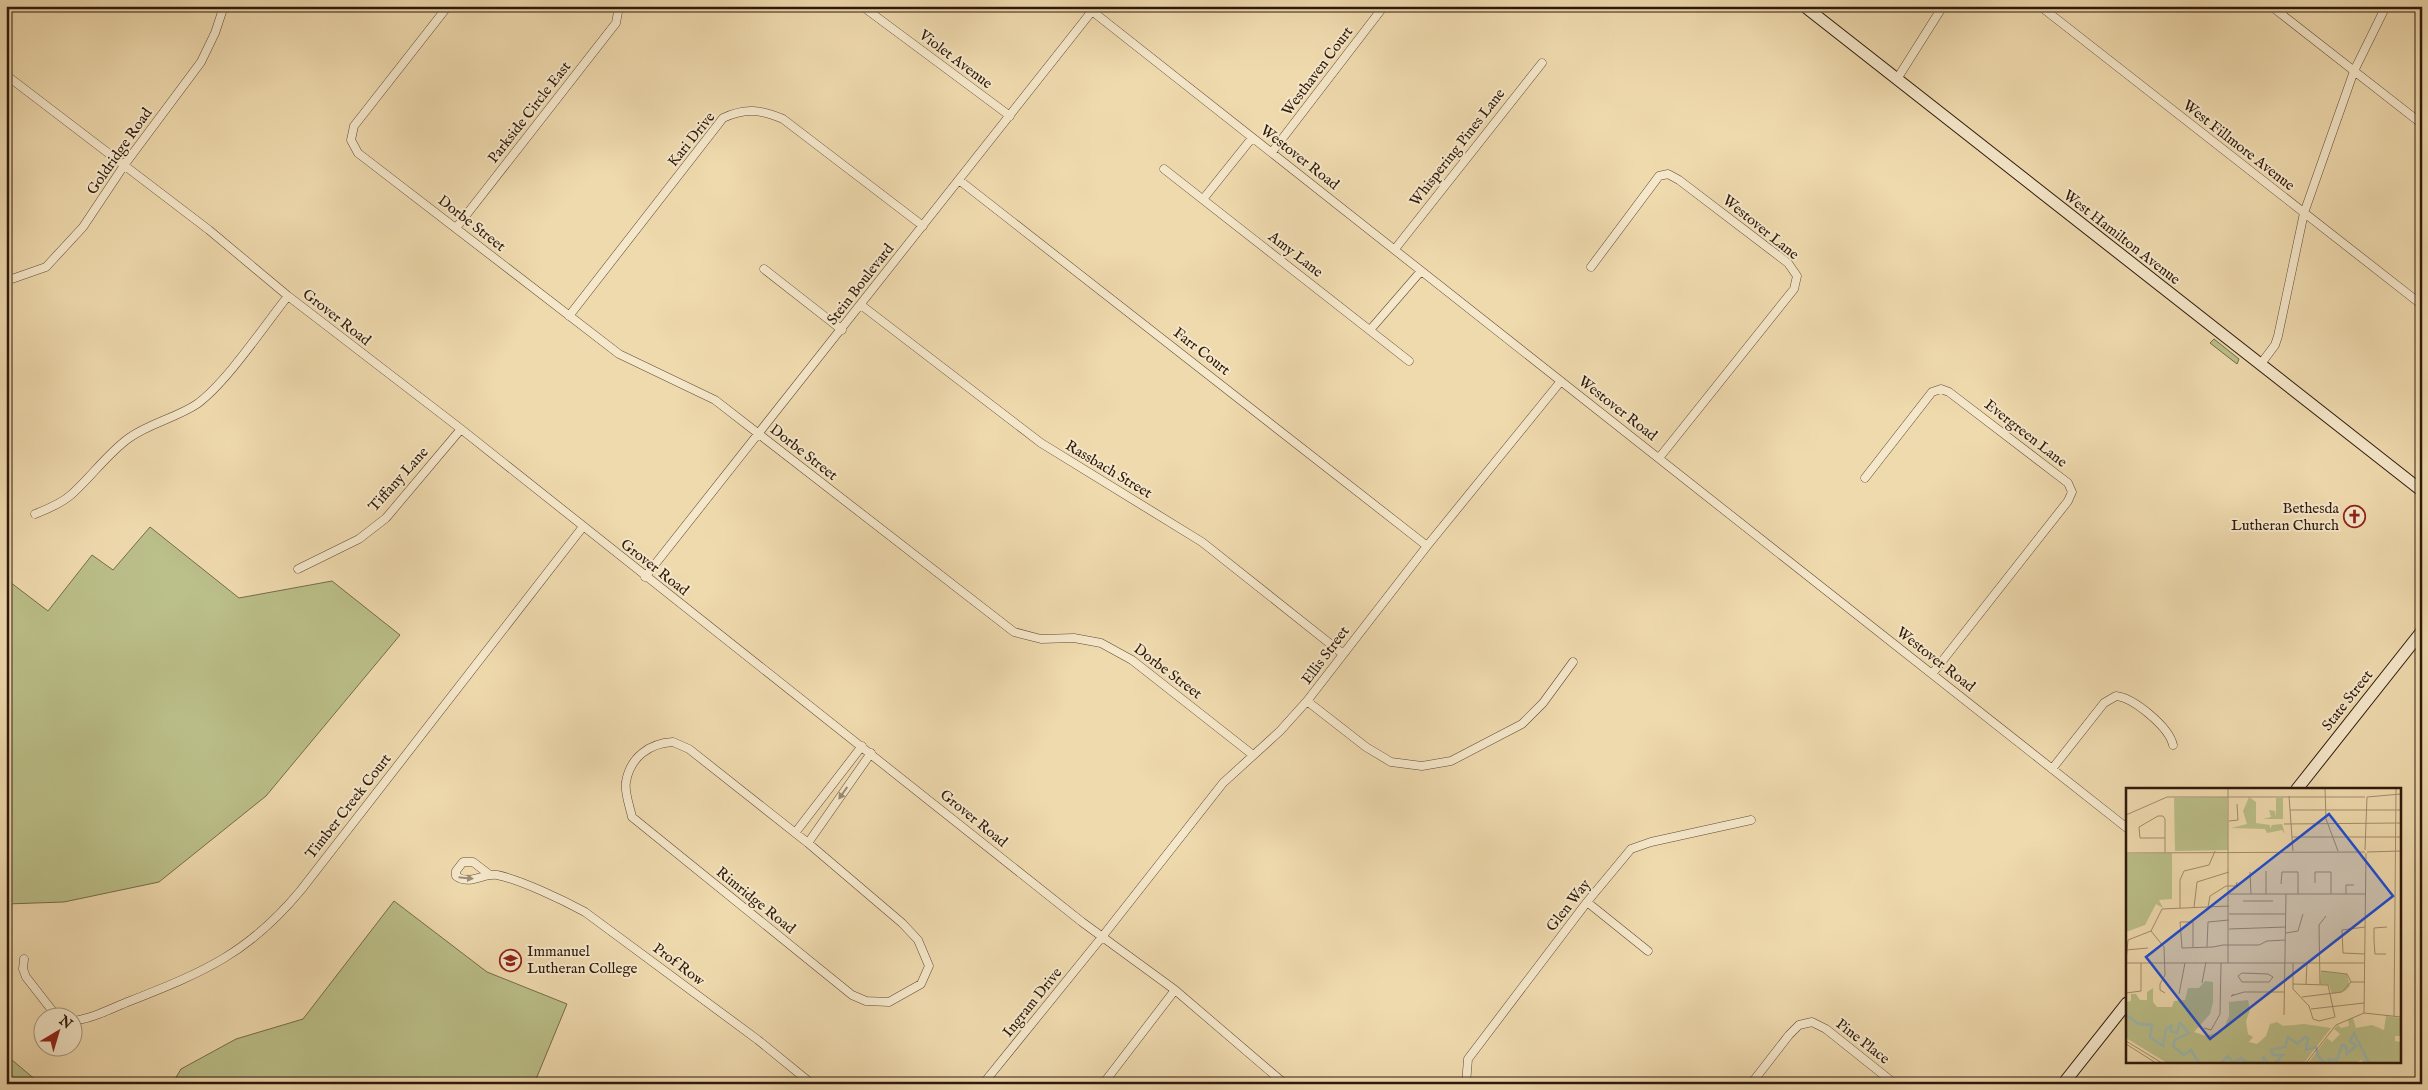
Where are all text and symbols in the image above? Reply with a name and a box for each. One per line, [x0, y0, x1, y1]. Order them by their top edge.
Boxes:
street label: Westhaven Court [1278, 23, 1357, 120]
street label: Violet Avenue [914, 25, 996, 93]
street label: Parkside Circle East [484, 58, 575, 167]
street label: Whispering Pines Lane [1405, 85, 1509, 210]
street label: West Fillmore Avenue [2179, 96, 2299, 195]
street label: Goldridge Road [82, 103, 157, 198]
street label: Kari Drive [664, 108, 719, 171]
street label: Westover Road [1256, 121, 1344, 195]
street label: West Hamilton Avenue [2059, 186, 2184, 289]
street label: Dorbe Street [434, 191, 509, 256]
street label: Westover Lane [1719, 191, 1803, 264]
street label: Amy Lane [1264, 226, 1327, 282]
street label: Stein Boulevard [823, 239, 899, 329]
street label: Grover Road [299, 285, 375, 351]
street label: Farr Court [1169, 323, 1234, 380]
street label: Westover Road [1574, 372, 1662, 446]
street label: Evergreen Lane [1980, 395, 2071, 472]
street label: Dorbe Street [766, 420, 841, 485]
street label: Rassbach Street [1062, 436, 1156, 503]
street label: Tiffany Lane [364, 443, 433, 516]
place label: Bethesda Lutheran Church [2231, 499, 2340, 535]
church icon: Bethesda Lutheran Church [2343, 505, 2367, 529]
street label: Grover Road [617, 535, 693, 601]
street label: Ellis Street [1297, 622, 1354, 688]
street label: Westover Road [1892, 623, 1980, 697]
street label: Dorbe Street [1130, 639, 1206, 703]
street label: State Street [2318, 666, 2377, 734]
street label: Timber Creek Court [301, 750, 395, 863]
street label: Grover Road [936, 785, 1012, 852]
one-way arrow [838, 786, 848, 800]
inset map [2126, 788, 2400, 1062]
street label: Rimridge Road [712, 863, 800, 939]
one-way arrow [459, 874, 475, 882]
street label: Glen Way [1542, 875, 1595, 935]
street label: Prof Row [649, 939, 709, 991]
place label: Immanuel Lutheran College [527, 942, 638, 978]
school or university icon: Immanuel Lutheran College [499, 948, 523, 972]
street label: Ingram Drive [998, 963, 1066, 1041]
north arrow [32, 1008, 82, 1058]
text: N [54, 1011, 76, 1033]
street label: Pine Place [1832, 1014, 1894, 1068]

